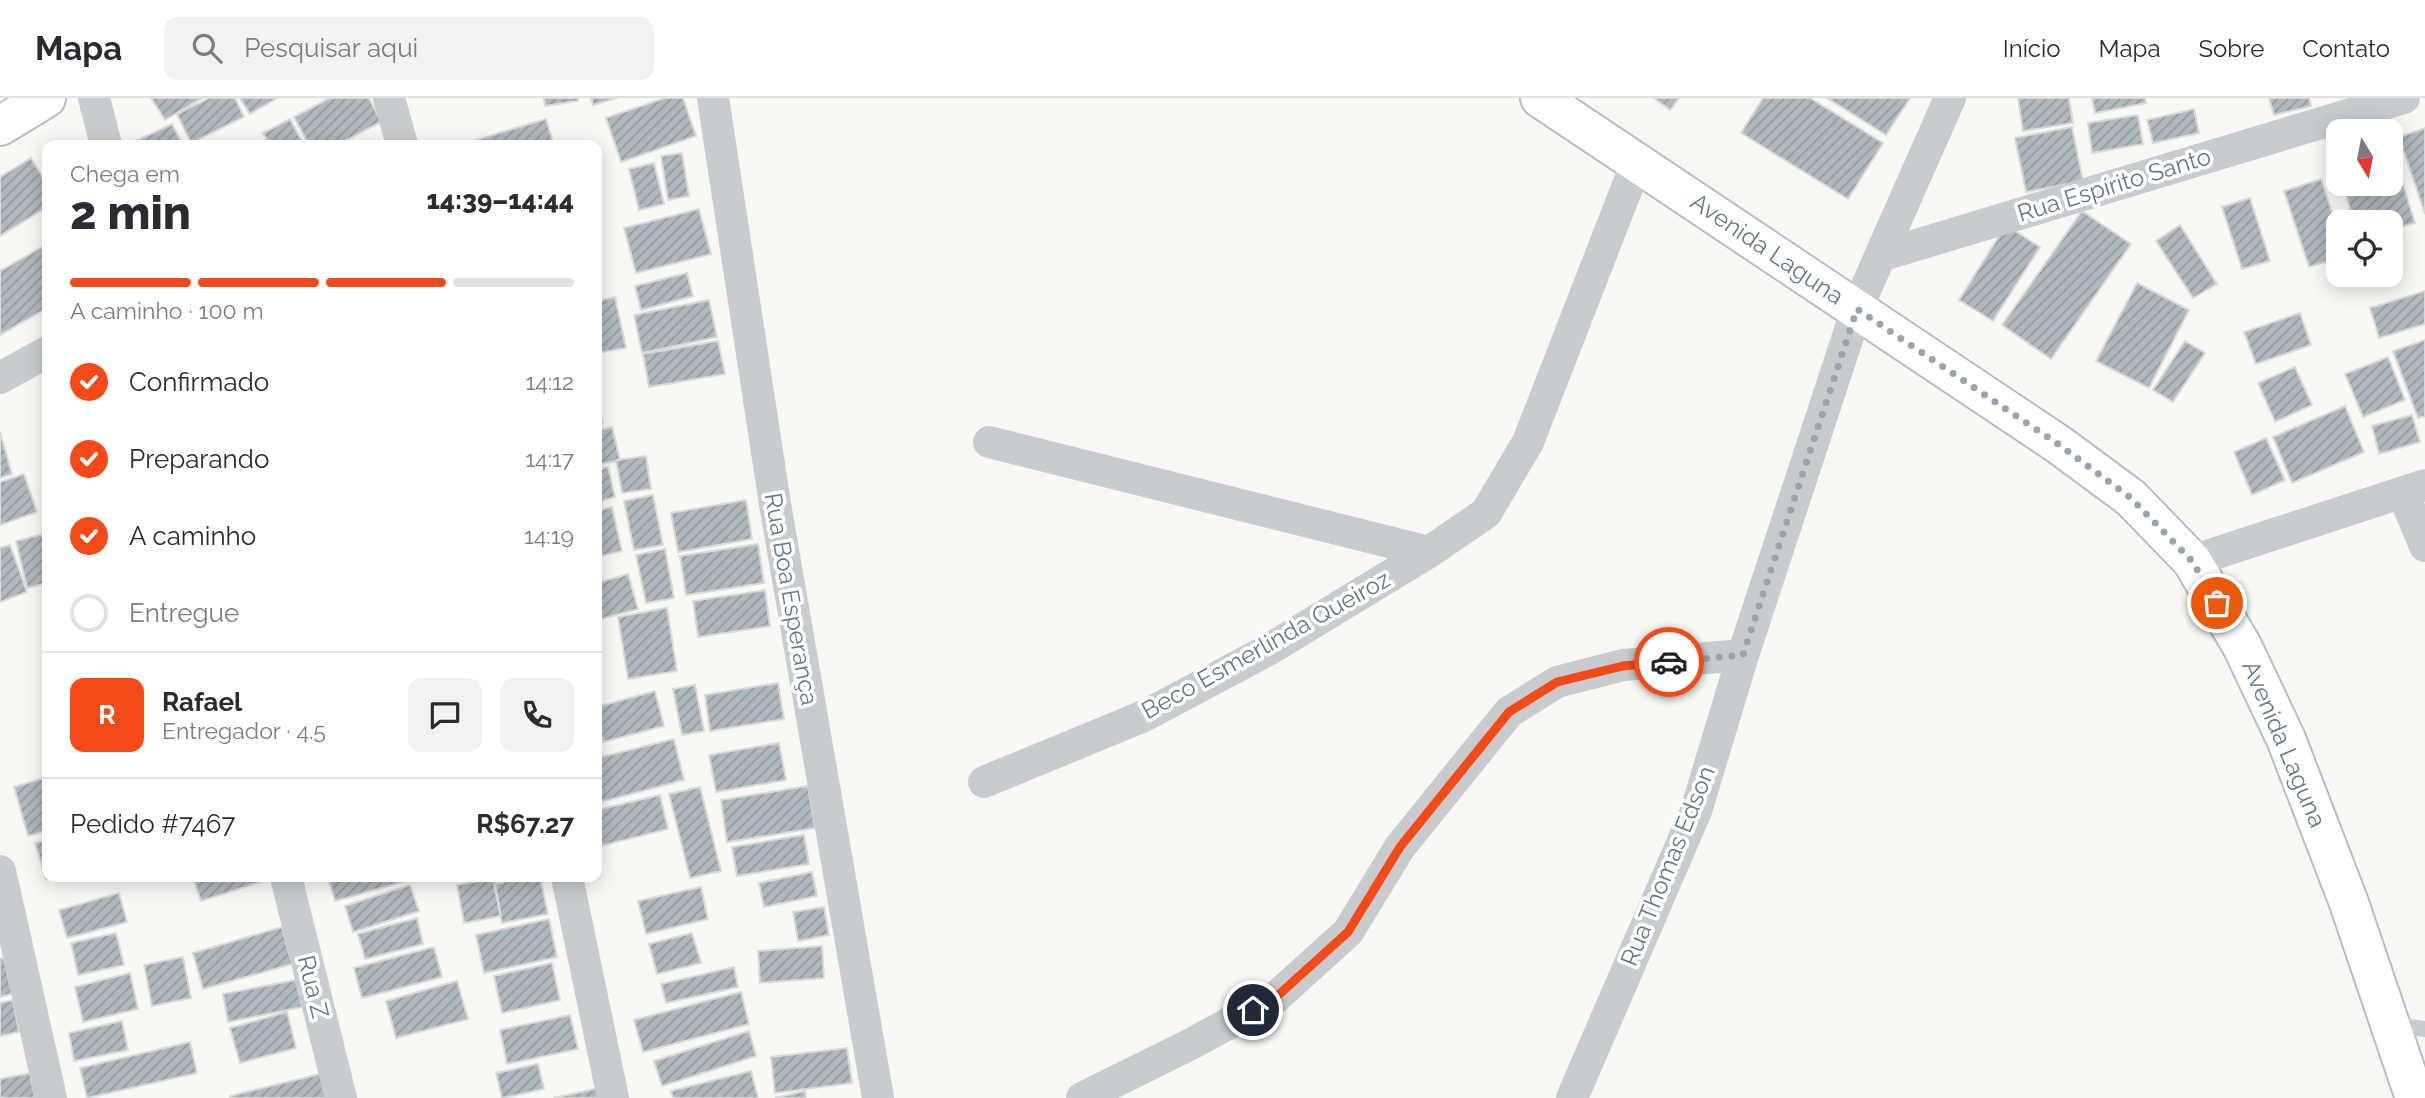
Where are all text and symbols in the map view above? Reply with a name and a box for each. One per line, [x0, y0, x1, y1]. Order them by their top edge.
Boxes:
search box [164, 17, 654, 80]
text: Mapa [35, 29, 122, 68]
icon: search [188, 29, 226, 67]
text: Pesquisar aqui [244, 33, 418, 63]
text: Início [2003, 34, 2061, 63]
text: Mapa [2099, 34, 2160, 63]
text: Sobre [2198, 34, 2264, 63]
text: Contato [2302, 34, 2390, 63]
north arrow [2326, 119, 2403, 196]
map controls [2326, 119, 2403, 287]
street label: Rua Espírito Santo [2014, 141, 2214, 228]
text: Chega em [70, 160, 180, 187]
text: 14:39–14:44 [427, 185, 574, 215]
text: 2 min [70, 186, 191, 240]
street label: Avenida Laguna [1685, 187, 1849, 311]
button: locate [2326, 210, 2403, 287]
text: A caminho · 100 m [70, 297, 264, 324]
icon: check [70, 363, 108, 401]
text: Confirmado [129, 367, 269, 397]
text: 14:12 [525, 368, 574, 395]
icon: check [70, 440, 108, 478]
text: Preparando [129, 444, 269, 474]
text: 14:17 [525, 445, 574, 472]
street label: Rua Boa Esperança [759, 490, 824, 707]
icon: check [70, 517, 108, 555]
text: A caminho [129, 521, 256, 551]
text: 14:19 [524, 522, 574, 549]
street label: Beco Esmerlinda Queiroz [1136, 564, 1395, 725]
pin [2187, 573, 2247, 633]
icon: bag [2198, 584, 2236, 622]
text: Entregue [129, 598, 239, 628]
courier [1634, 627, 1704, 697]
icon: car [1650, 643, 1688, 681]
street label: Avenida Laguna [2236, 656, 2333, 832]
button: chat [408, 678, 482, 752]
button: phone [500, 678, 574, 752]
text: Rafael [162, 687, 242, 717]
text: R [98, 700, 116, 730]
text: Entregador · 4.5 [162, 717, 326, 744]
street label: Rua Thomas Edson [1614, 762, 1721, 970]
text: Pedido #7467 [70, 809, 235, 839]
text: R$67.27 [476, 809, 574, 839]
street label: Rua Z [292, 952, 335, 1021]
pin [1223, 980, 1283, 1040]
icon: home [1234, 991, 1272, 1029]

